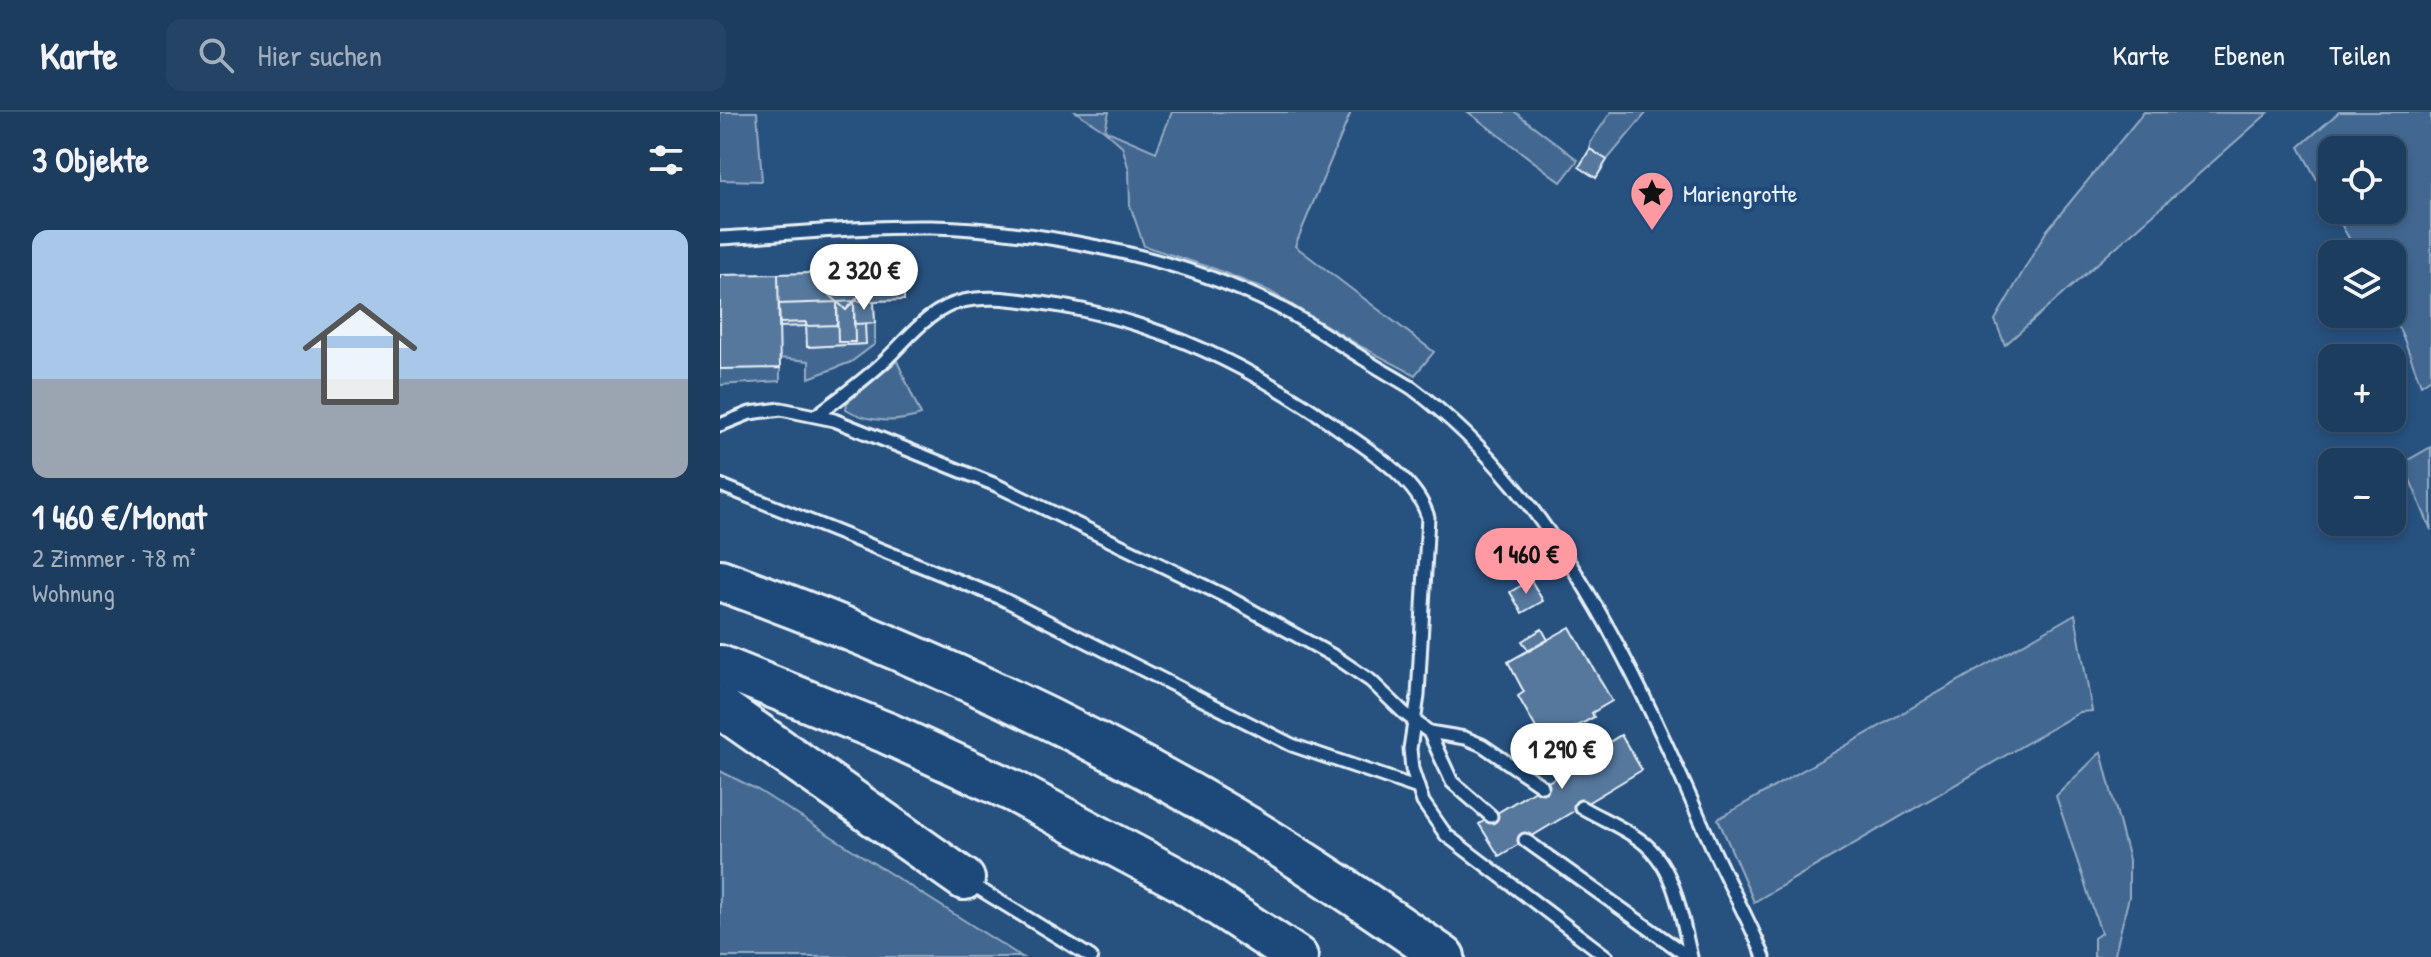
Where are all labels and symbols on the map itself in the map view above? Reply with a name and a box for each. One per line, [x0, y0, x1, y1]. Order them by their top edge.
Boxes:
place icon: Mariengrotte [1628, 169, 1676, 232]
place label: Mariengrotte [1683, 177, 1798, 209]
pin: 2 320 € [790, 244, 938, 312]
pin: 1 460 € [1452, 528, 1600, 596]
pin: 1 290 € [1488, 723, 1636, 791]

